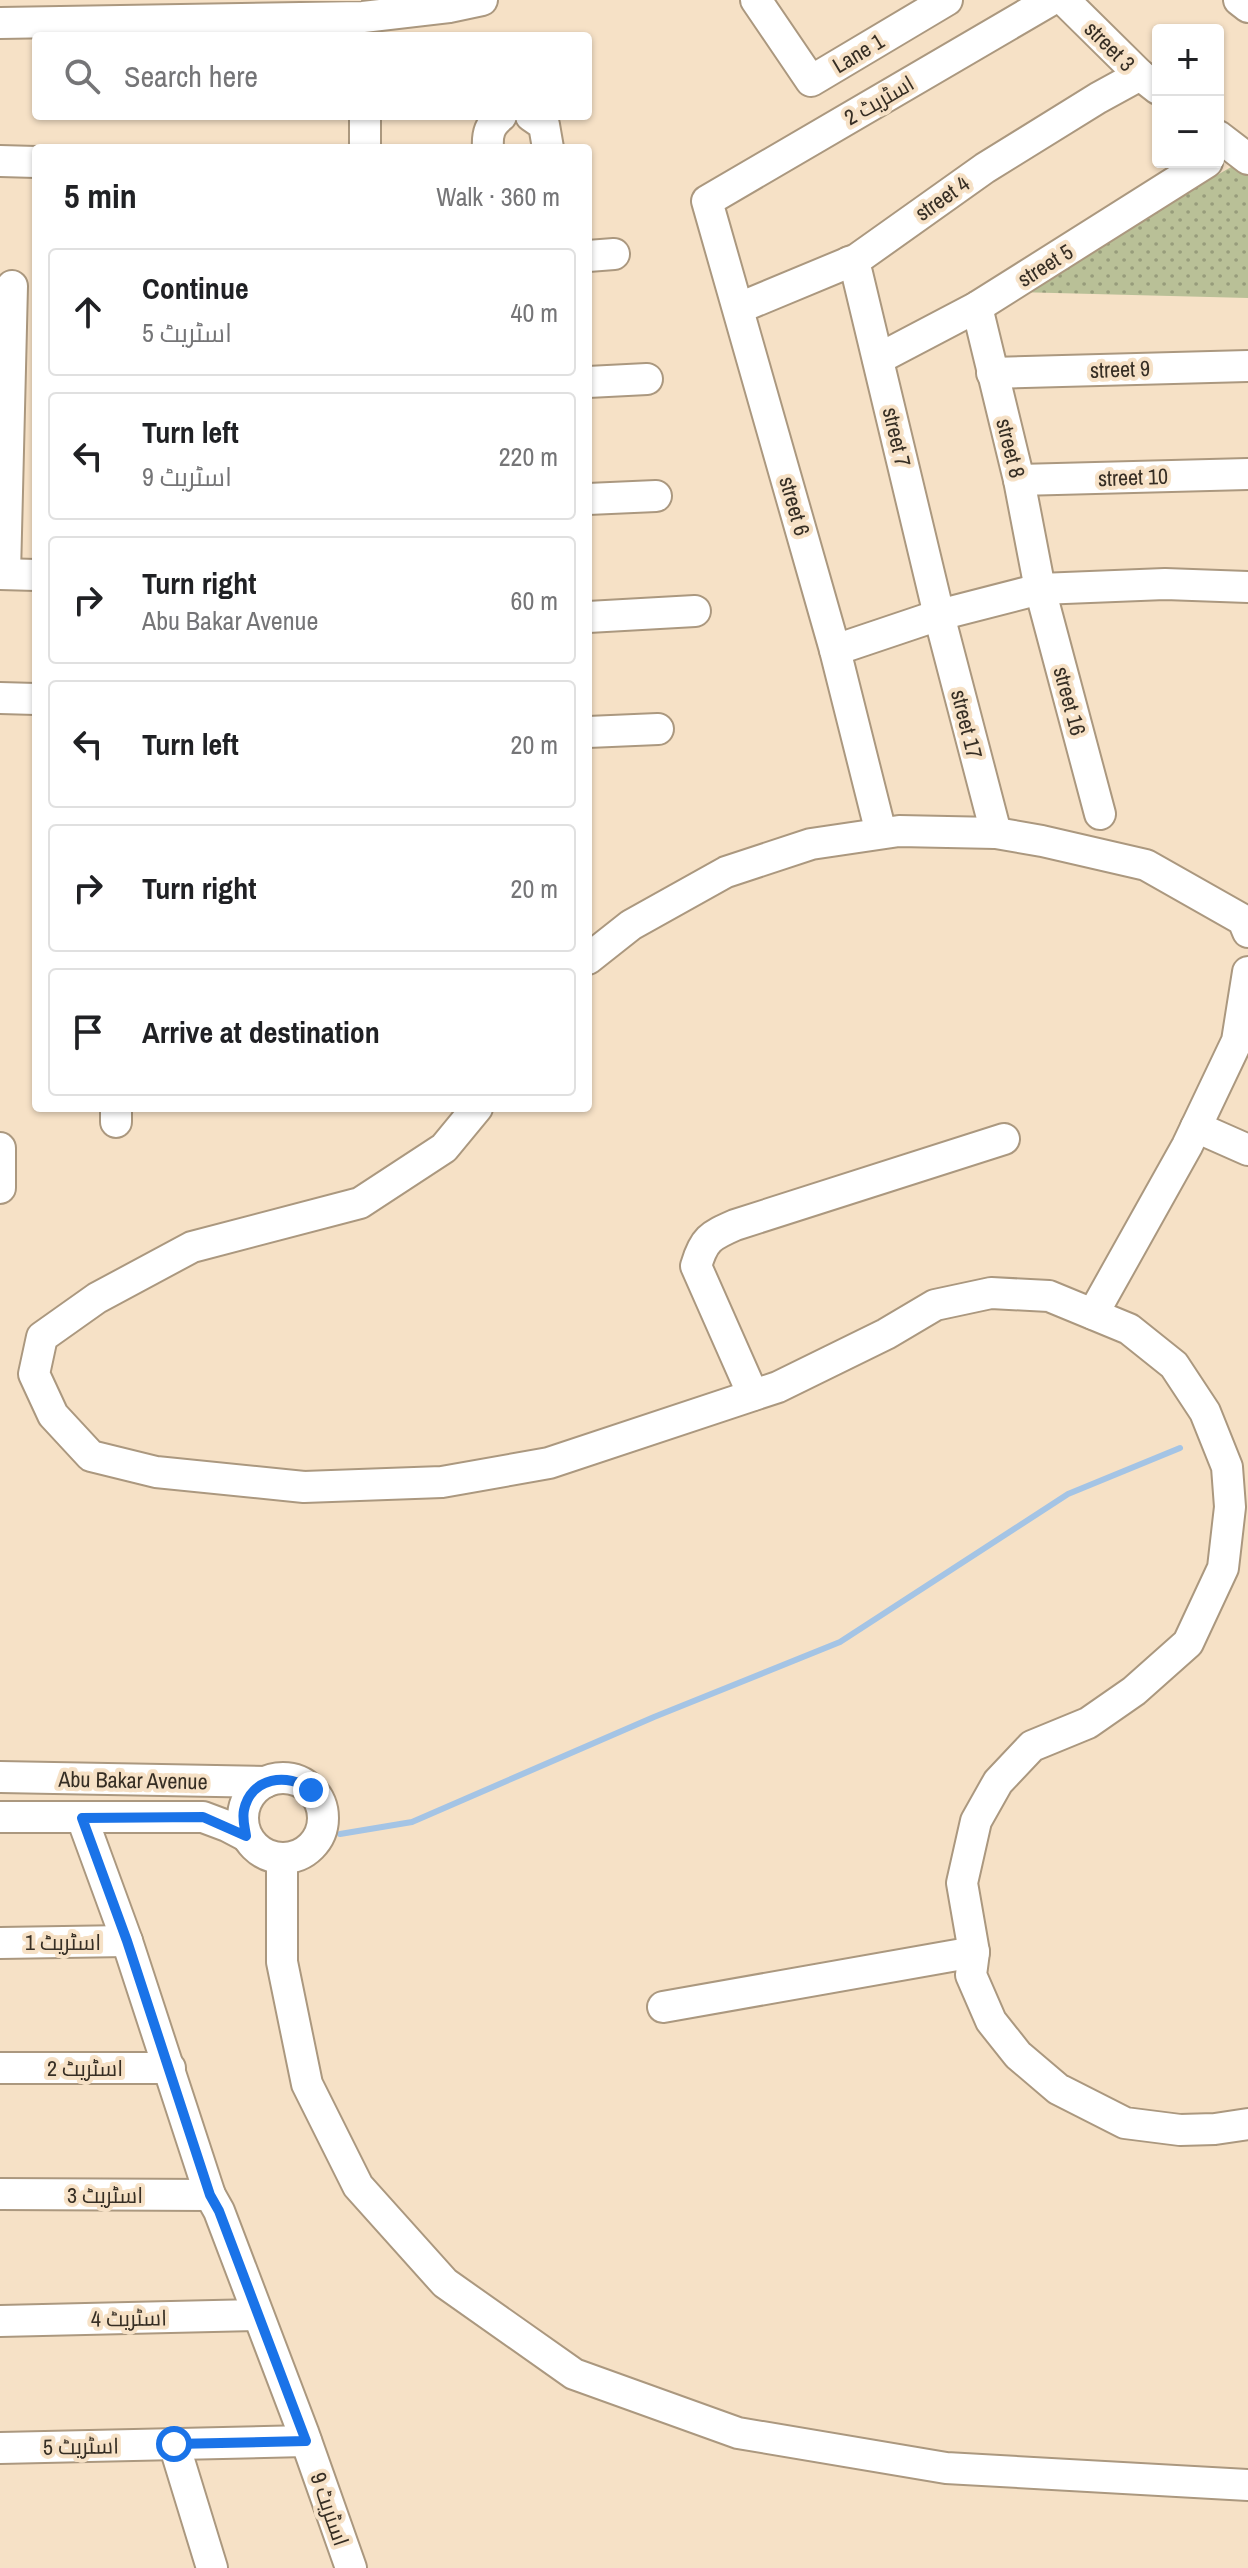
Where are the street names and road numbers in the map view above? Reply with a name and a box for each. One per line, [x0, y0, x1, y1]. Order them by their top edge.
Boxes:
street label: street 3 [1078, 14, 1142, 78]
street label: Lane 1 [827, 26, 889, 80]
street label: اسٹریٹ 2 [839, 68, 919, 132]
street label: street 4 [909, 168, 975, 228]
street label: street 5 [1012, 236, 1078, 294]
street label: street 9 [1089, 353, 1151, 385]
street label: street 7 [876, 404, 918, 470]
street label: street 8 [989, 415, 1033, 481]
street label: street 10 [1097, 461, 1169, 493]
street label: street 6 [772, 473, 818, 539]
street label: street 16 [1046, 663, 1094, 739]
street label: street 17 [944, 686, 990, 762]
street label: Abu Bakar Avenue [57, 1764, 208, 1796]
street label: اسٹریٹ 1 [25, 1927, 101, 1957]
street label: اسٹریٹ 2 [47, 2053, 123, 2083]
street label: اسٹریٹ 3 [67, 2180, 143, 2210]
street label: اسٹریٹ 4 [91, 2302, 167, 2334]
street label: اسٹریٹ 5 [43, 2430, 119, 2462]
street label: اسٹریٹ 9 [303, 2468, 357, 2550]

